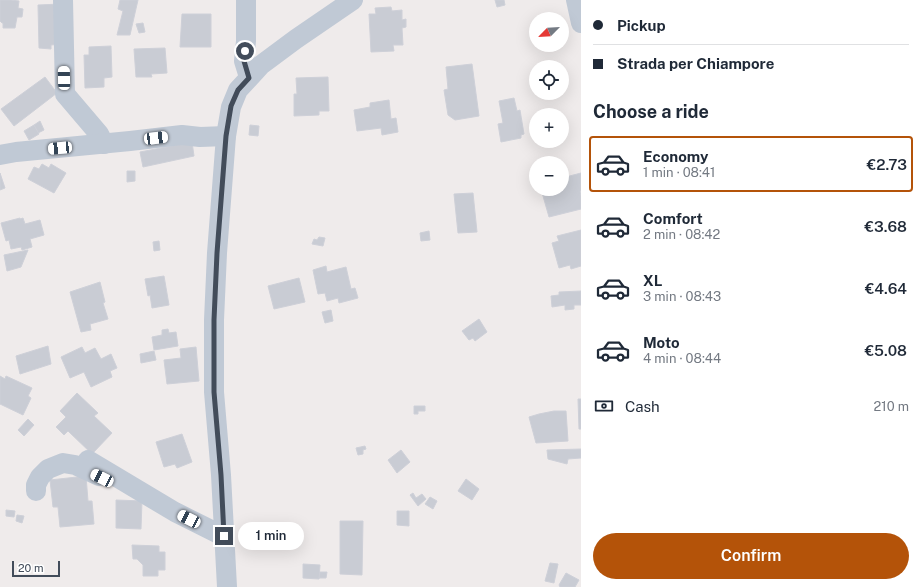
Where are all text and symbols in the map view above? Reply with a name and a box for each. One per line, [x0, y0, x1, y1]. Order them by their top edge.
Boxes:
north arrow [529, 12, 569, 52]
map controls [529, 12, 569, 196]
text: Pickup [617, 17, 666, 34]
route start [236, 42, 254, 60]
text: Strada per Chiampore [617, 55, 774, 72]
button: locate [529, 60, 569, 100]
car [58, 66, 70, 90]
text: Choose a ride [593, 101, 709, 122]
button: + [529, 108, 569, 148]
car [143, 131, 169, 145]
car [48, 141, 72, 155]
icon: car [595, 146, 631, 182]
text: Economy [643, 148, 708, 165]
button: − [529, 156, 569, 196]
text: €2.73 [867, 156, 907, 173]
text: 1 min · 08:41 [643, 165, 715, 180]
icon: car [595, 208, 631, 244]
text: Comfort [643, 210, 703, 227]
text: €3.68 [865, 218, 907, 235]
text: 2 min · 08:42 [643, 227, 720, 242]
icon: car [595, 270, 631, 306]
text: XL [643, 272, 662, 289]
text: €4.64 [865, 280, 907, 297]
text: 3 min · 08:43 [643, 289, 721, 304]
icon: car [595, 332, 631, 368]
text: Moto [643, 334, 680, 351]
text: €5.08 [865, 342, 907, 359]
text: 4 min · 08:44 [643, 351, 721, 366]
icon: cash [593, 395, 615, 417]
text: Cash [625, 398, 660, 415]
text: 210 m [874, 399, 909, 414]
car [89, 467, 115, 489]
car [176, 508, 202, 530]
callout: 1 min [238, 522, 304, 550]
route end [215, 527, 233, 545]
text: 1 min [256, 528, 286, 543]
button: Confirm [593, 533, 909, 579]
scale bar [12, 559, 60, 578]
text: 20 m [18, 562, 43, 574]

